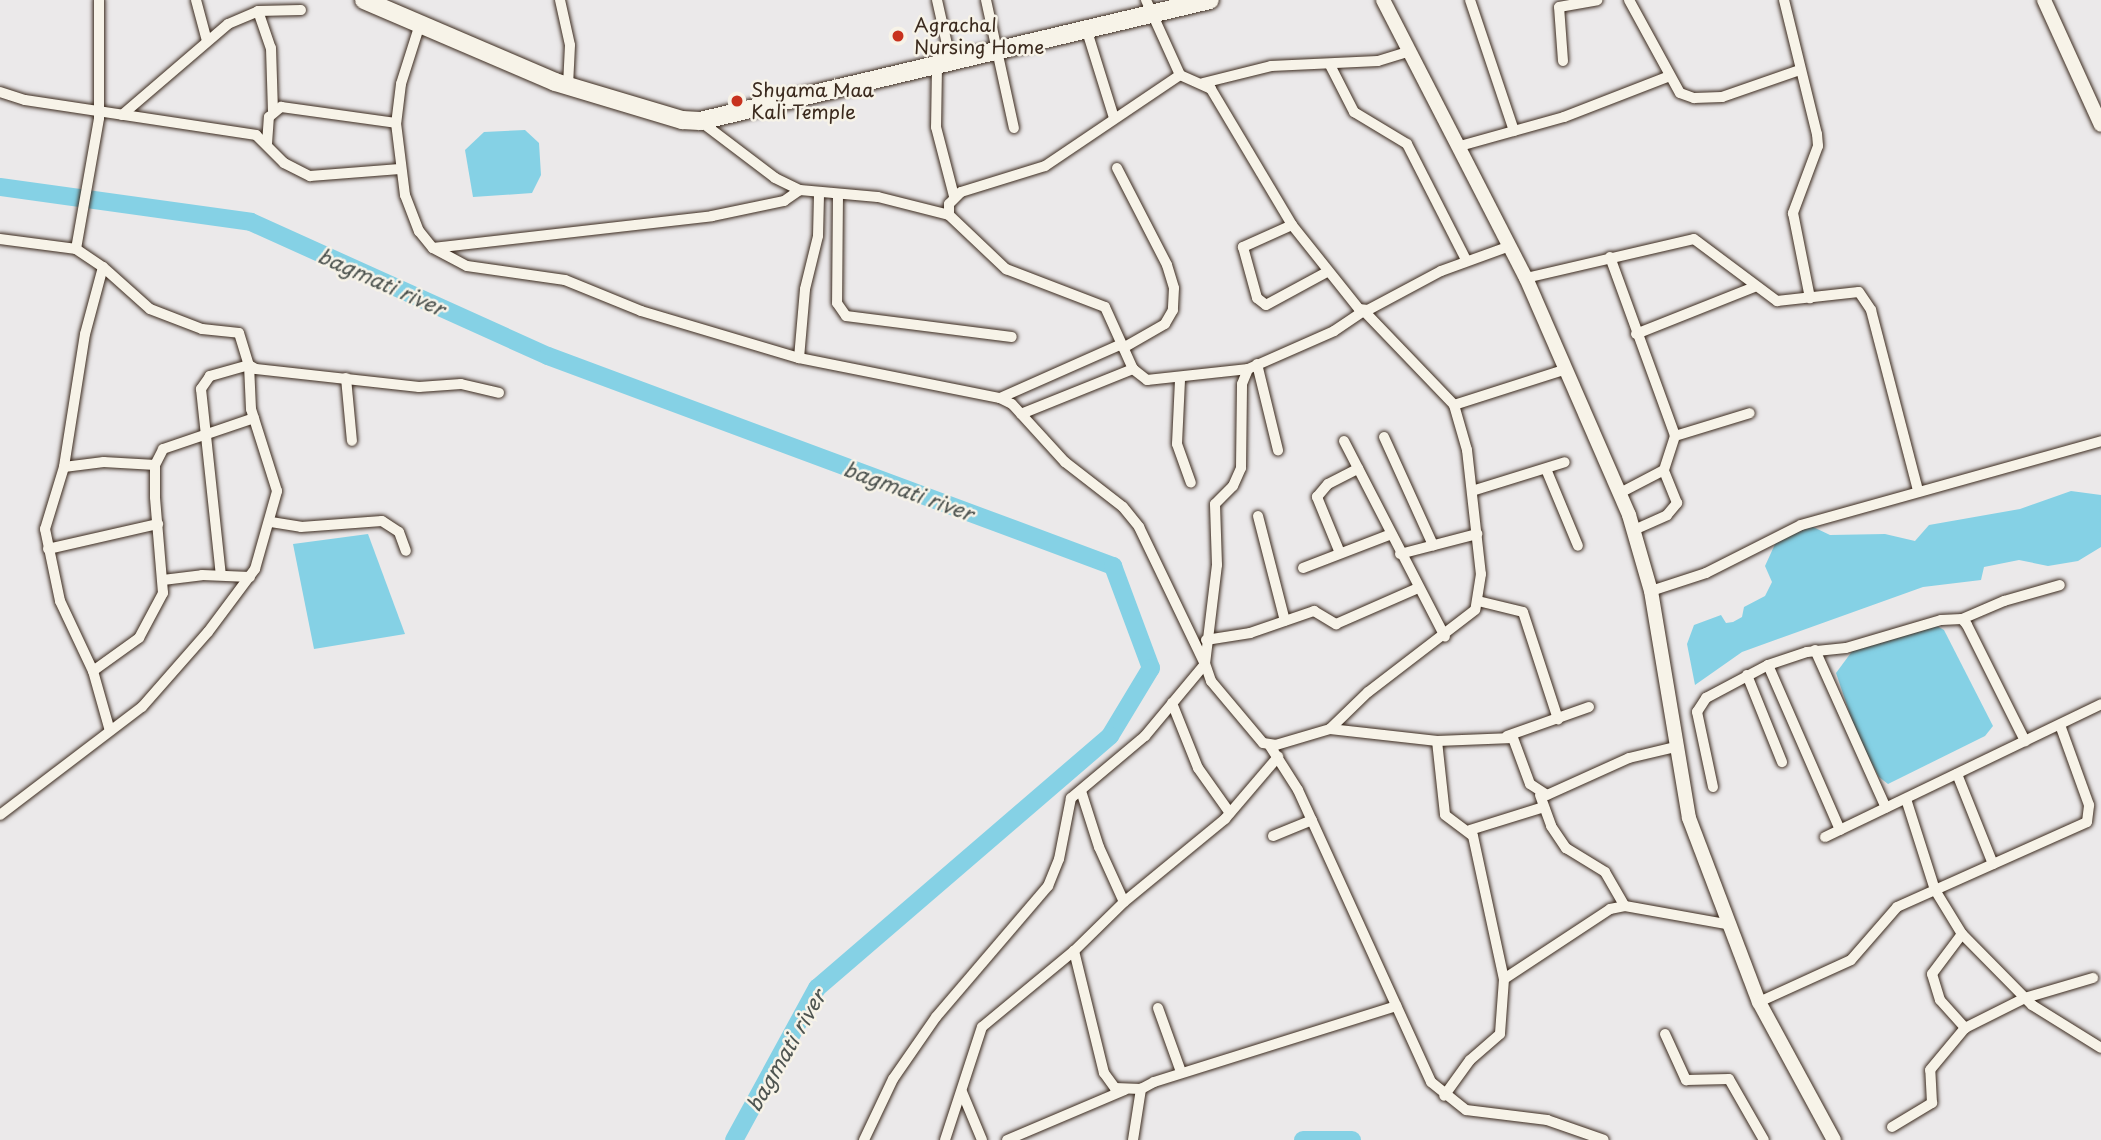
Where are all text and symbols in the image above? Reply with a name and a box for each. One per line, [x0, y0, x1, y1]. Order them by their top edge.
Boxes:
place label: Agrachal Nursing Home [914, 14, 1044, 58]
marker: Agrachal Nursing Home [888, 26, 908, 46]
place label: Shyama Maa Kali Temple [751, 79, 874, 123]
marker: Shyama Maa Kali Temple [729, 93, 745, 109]
water label: bagmati river [314, 241, 450, 321]
water label: bagmati river [840, 455, 978, 525]
water label: bagmati river [740, 984, 830, 1116]

